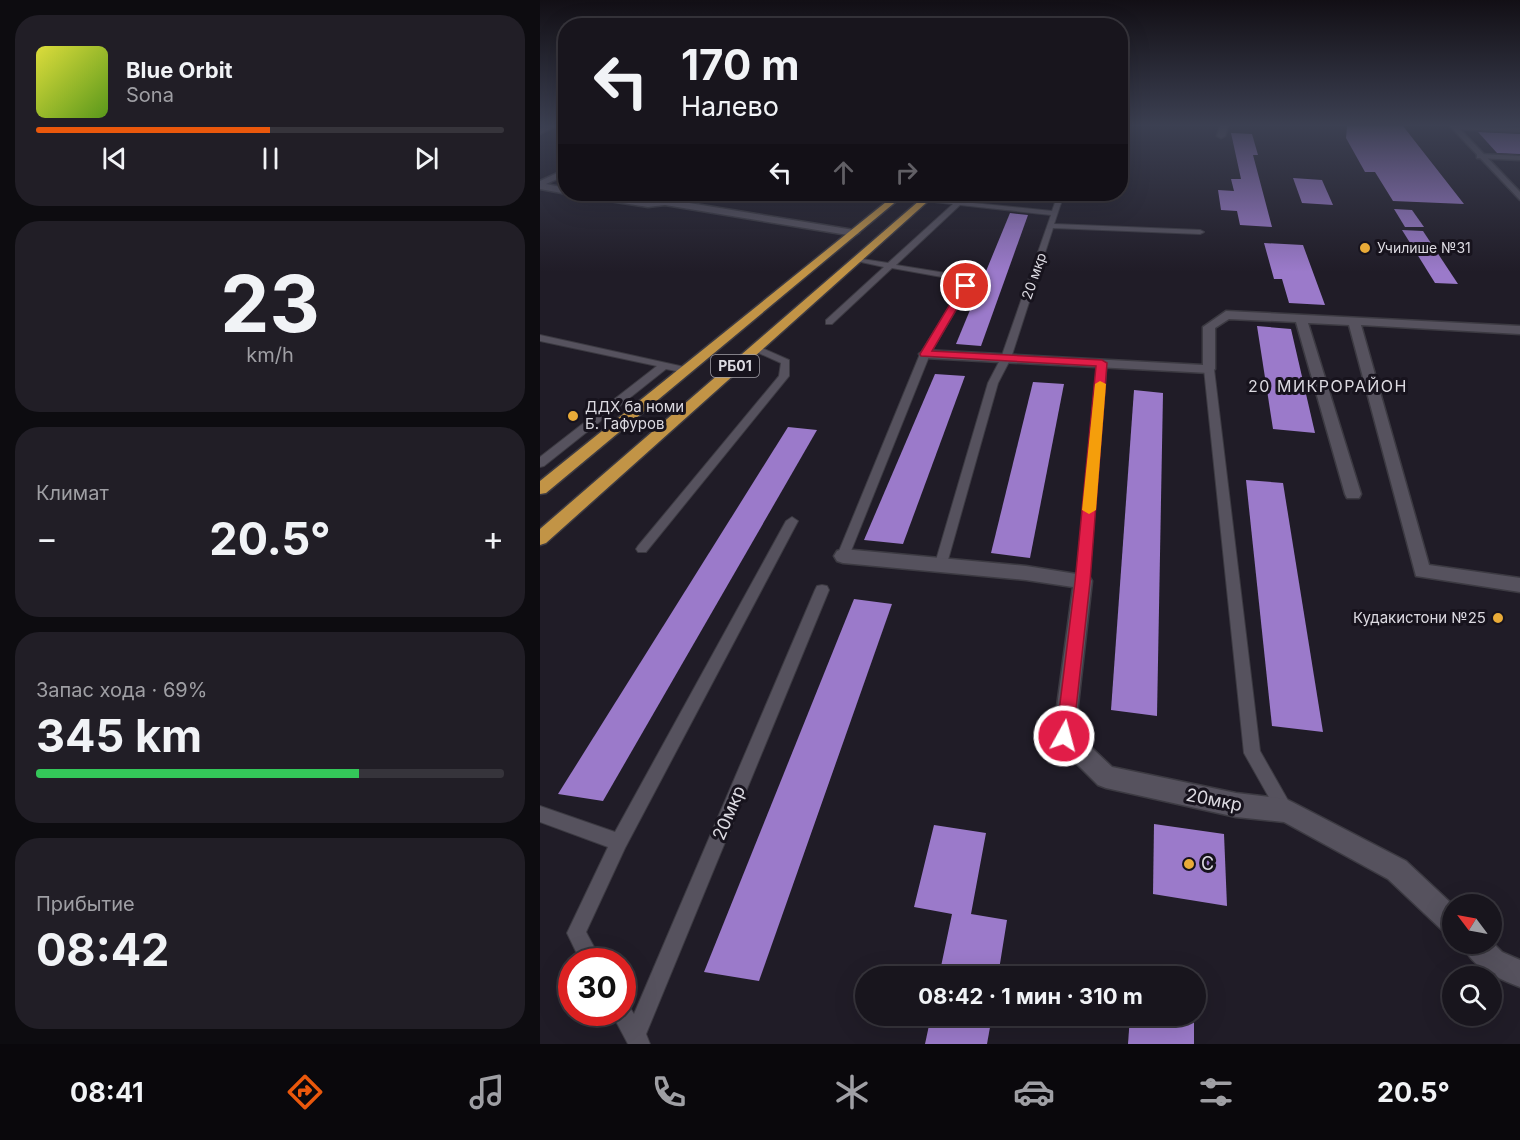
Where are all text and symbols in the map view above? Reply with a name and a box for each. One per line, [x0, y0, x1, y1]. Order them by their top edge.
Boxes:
text: 170 m [681, 39, 799, 90]
icon: left [582, 42, 660, 120]
text: Blue Orbit [126, 57, 233, 83]
text: Sona [126, 83, 174, 107]
text: Налево [681, 90, 779, 123]
icon: previous [98, 142, 131, 175]
icon: pause [254, 142, 287, 175]
icon: next [410, 142, 443, 175]
icon: left [764, 156, 797, 189]
icon: ahead [827, 156, 860, 189]
icon: right [890, 156, 923, 189]
place label: Училише №31 [1377, 239, 1471, 256]
marker: Училише №31 [1358, 241, 1372, 255]
street label: 20 мкр [1018, 250, 1049, 301]
text: 23 [220, 256, 320, 351]
pin [940, 260, 991, 311]
icon: arrive [949, 269, 982, 302]
text: km/h [246, 343, 294, 367]
road number: РБ01 [711, 355, 759, 377]
district label: 20 МИКРОРАЙОН [1248, 376, 1408, 396]
place label: ДДХ ба номи Б. Гафуров [585, 397, 684, 433]
marker: ДДХ ба номи Б. Гафуров [566, 409, 580, 423]
text: Климат [36, 481, 109, 505]
text: 20.5° [209, 511, 331, 566]
text: − [36, 518, 58, 558]
text: + [482, 518, 504, 558]
place label: Кудакистони №25 [1353, 608, 1486, 627]
marker: Кудакистони №25 [1491, 611, 1505, 625]
text: Запас хода · 69% [36, 678, 207, 702]
position arrow [1032, 704, 1096, 768]
text: 345 km [36, 708, 202, 763]
street label: 20мкр [708, 782, 749, 843]
street label: 20мкр [1184, 784, 1244, 815]
place label: С [1201, 853, 1214, 874]
marker: С [1182, 857, 1196, 871]
text: Прибытие [36, 892, 135, 916]
north arrow [1442, 894, 1502, 954]
map controls [1442, 894, 1502, 1026]
text: 08:42 [36, 922, 169, 977]
speed limit sign: 30 [558, 948, 636, 1026]
button: search [1442, 966, 1502, 1026]
text: 08:42 · 1 мин · 310 m [918, 983, 1143, 1009]
icon: directions [284, 1071, 326, 1113]
icon: music [466, 1071, 508, 1113]
icon: phone [648, 1071, 690, 1113]
icon: climate [831, 1071, 873, 1113]
icon: car [1013, 1071, 1055, 1113]
icon: filters [1195, 1071, 1237, 1113]
text: 08:41 [70, 1076, 144, 1109]
text: 20.5° [1377, 1076, 1450, 1109]

